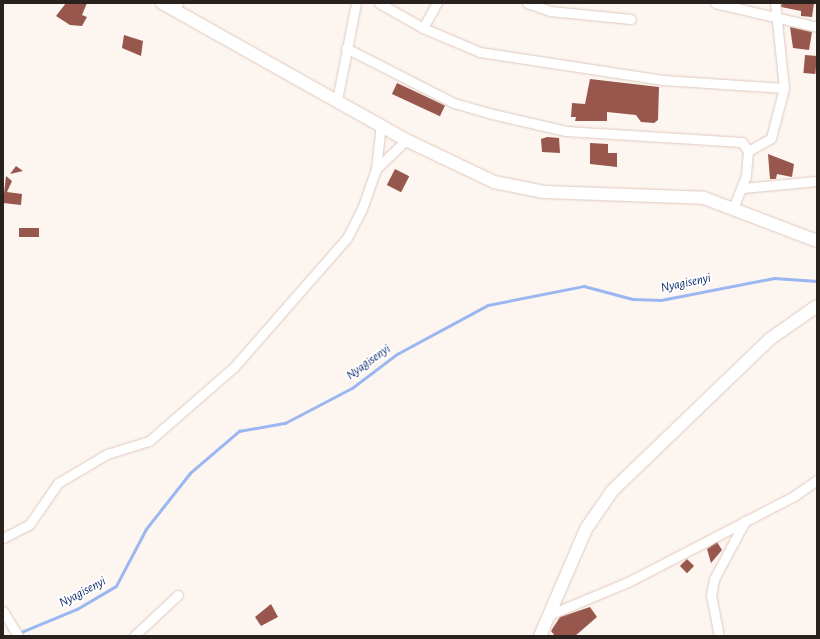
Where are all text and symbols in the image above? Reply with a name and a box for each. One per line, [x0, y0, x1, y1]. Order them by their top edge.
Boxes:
water label: Nyagisenyi [660, 271, 712, 297]
water label: Nyagisenyi [344, 342, 394, 384]
water label: Nyagisenyi [57, 574, 109, 612]

